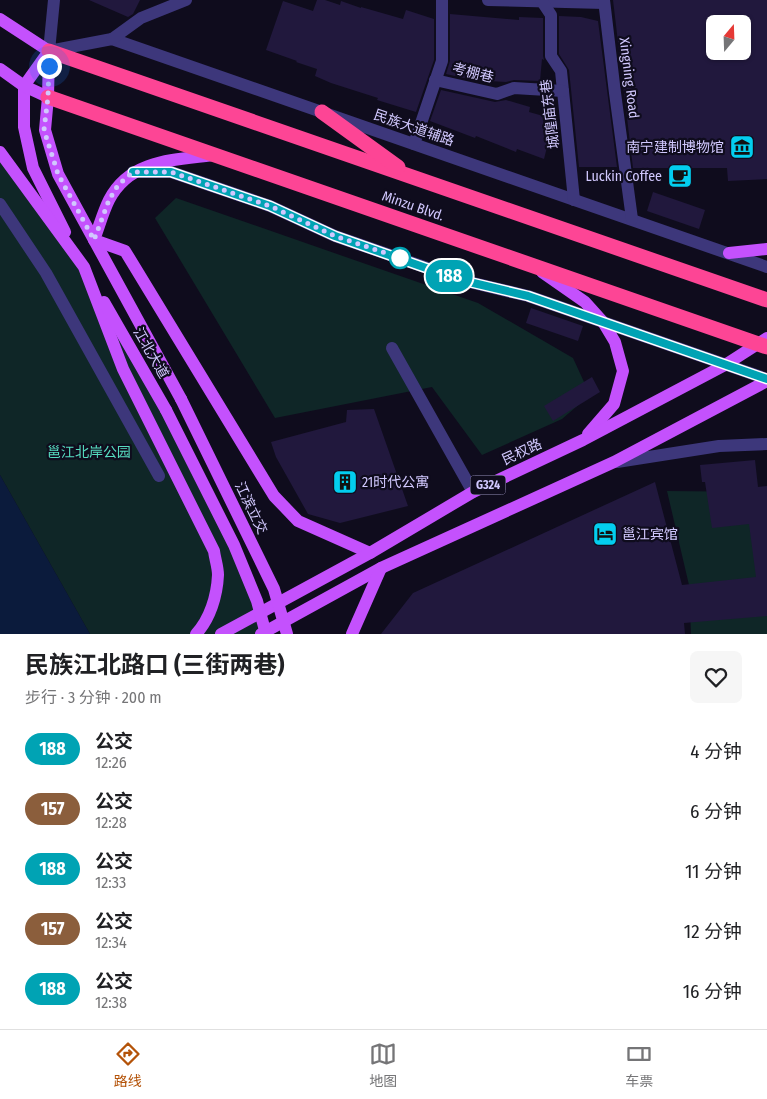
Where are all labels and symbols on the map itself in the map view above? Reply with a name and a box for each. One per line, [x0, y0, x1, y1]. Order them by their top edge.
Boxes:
north arrow [706, 15, 751, 60]
street label: Xingning Road [616, 37, 642, 119]
your location [37, 54, 62, 79]
street label: 考棚巷 [451, 60, 495, 86]
street label: 城隍庙东巷 [537, 78, 563, 150]
street label: 民族大道辅路 [372, 106, 456, 150]
museum icon: 南宁建制博物馆 [729, 134, 755, 160]
place label: 南宁建制博物馆 [626, 139, 724, 156]
cafe icon: Luckin Coffee [667, 163, 693, 189]
place label: Luckin Coffee [586, 168, 662, 185]
street label: Minzu Blvd. [380, 187, 446, 225]
unlabelled marker [389, 247, 411, 269]
line badge: 188 [420, 260, 478, 292]
street label: 江北大道 [130, 325, 172, 381]
street label: 民权路 [499, 435, 545, 469]
park label: 邕江北岸公园 [47, 444, 131, 461]
building icon: 21时代公寓 [332, 469, 358, 495]
place label: 21时代公寓 [362, 474, 429, 491]
road number: G324 [470, 476, 506, 494]
street label: 江滨立交 [231, 479, 271, 537]
hotel icon: 邕江宾馆 [592, 521, 618, 547]
place label: 邕江宾馆 [622, 526, 678, 543]

